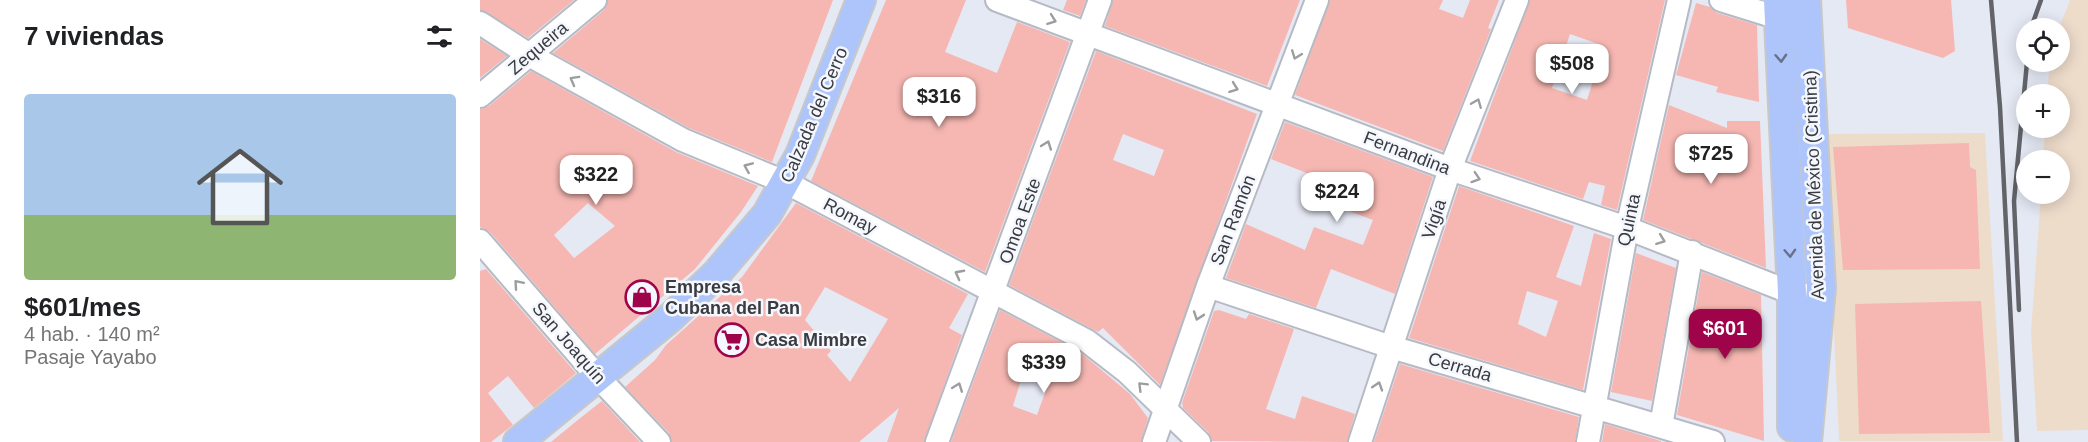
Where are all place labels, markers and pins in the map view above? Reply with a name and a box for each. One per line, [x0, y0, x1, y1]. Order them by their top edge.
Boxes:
pin: $508 [1536, 44, 1608, 95]
pin: $316 [903, 77, 975, 128]
pin: $725 [1675, 134, 1747, 185]
pin: $322 [560, 155, 632, 206]
pin: $224 [1301, 172, 1373, 223]
place label: Empresa Cubana del Pan [665, 277, 800, 318]
shop icon: Empresa Cubana del Pan [624, 279, 660, 315]
pin: $601 [1689, 309, 1761, 360]
supermarket icon: Casa Mimbre [714, 322, 750, 358]
place label: Casa Mimbre [755, 330, 867, 350]
pin: $339 [1008, 343, 1080, 394]

